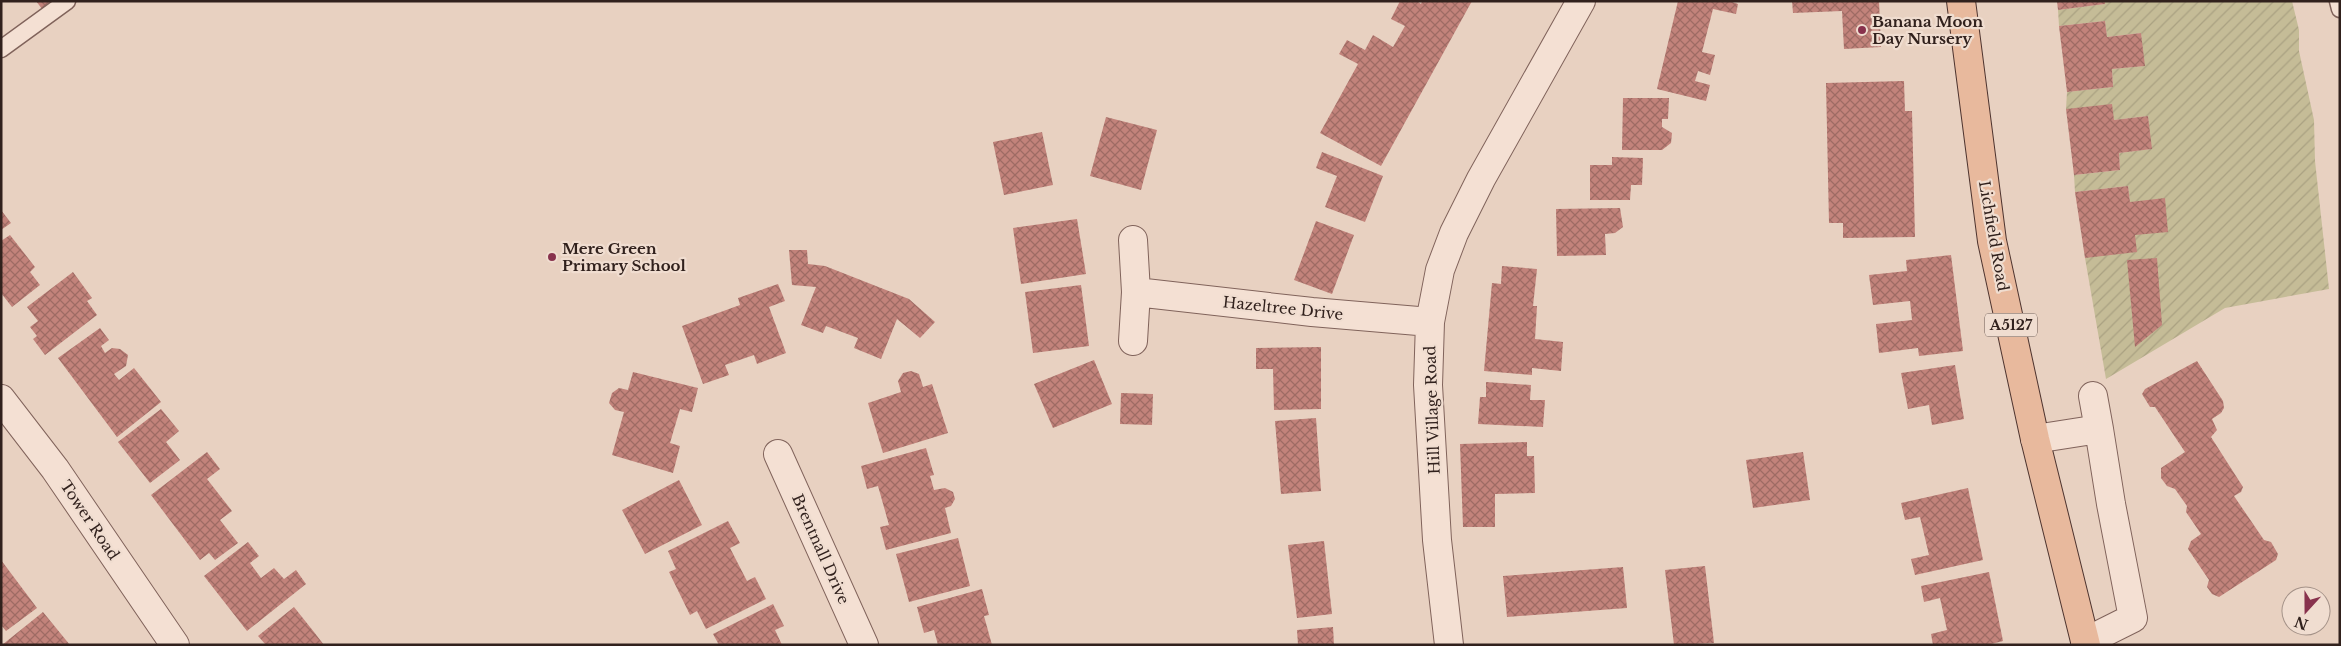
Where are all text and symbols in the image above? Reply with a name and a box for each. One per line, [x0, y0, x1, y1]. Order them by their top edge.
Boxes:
place label: Banana Moon Day Nursery [1872, 12, 1983, 48]
marker: Banana Moon Day Nursery [1856, 24, 1868, 36]
street label: Lichfield Road [1975, 179, 2013, 293]
place label: Mere Green Primary School [562, 239, 686, 275]
marker: Mere Green Primary School [546, 251, 558, 263]
street label: Hazeltree Drive [1222, 292, 1344, 324]
road number: A5127 [1985, 314, 2037, 336]
street label: Hill Village Road [1420, 345, 1444, 475]
street label: Tower Road [56, 477, 124, 563]
street label: Brentnall Drive [788, 491, 854, 607]
north arrow [2281, 586, 2331, 636]
text: N [2292, 612, 2311, 634]

